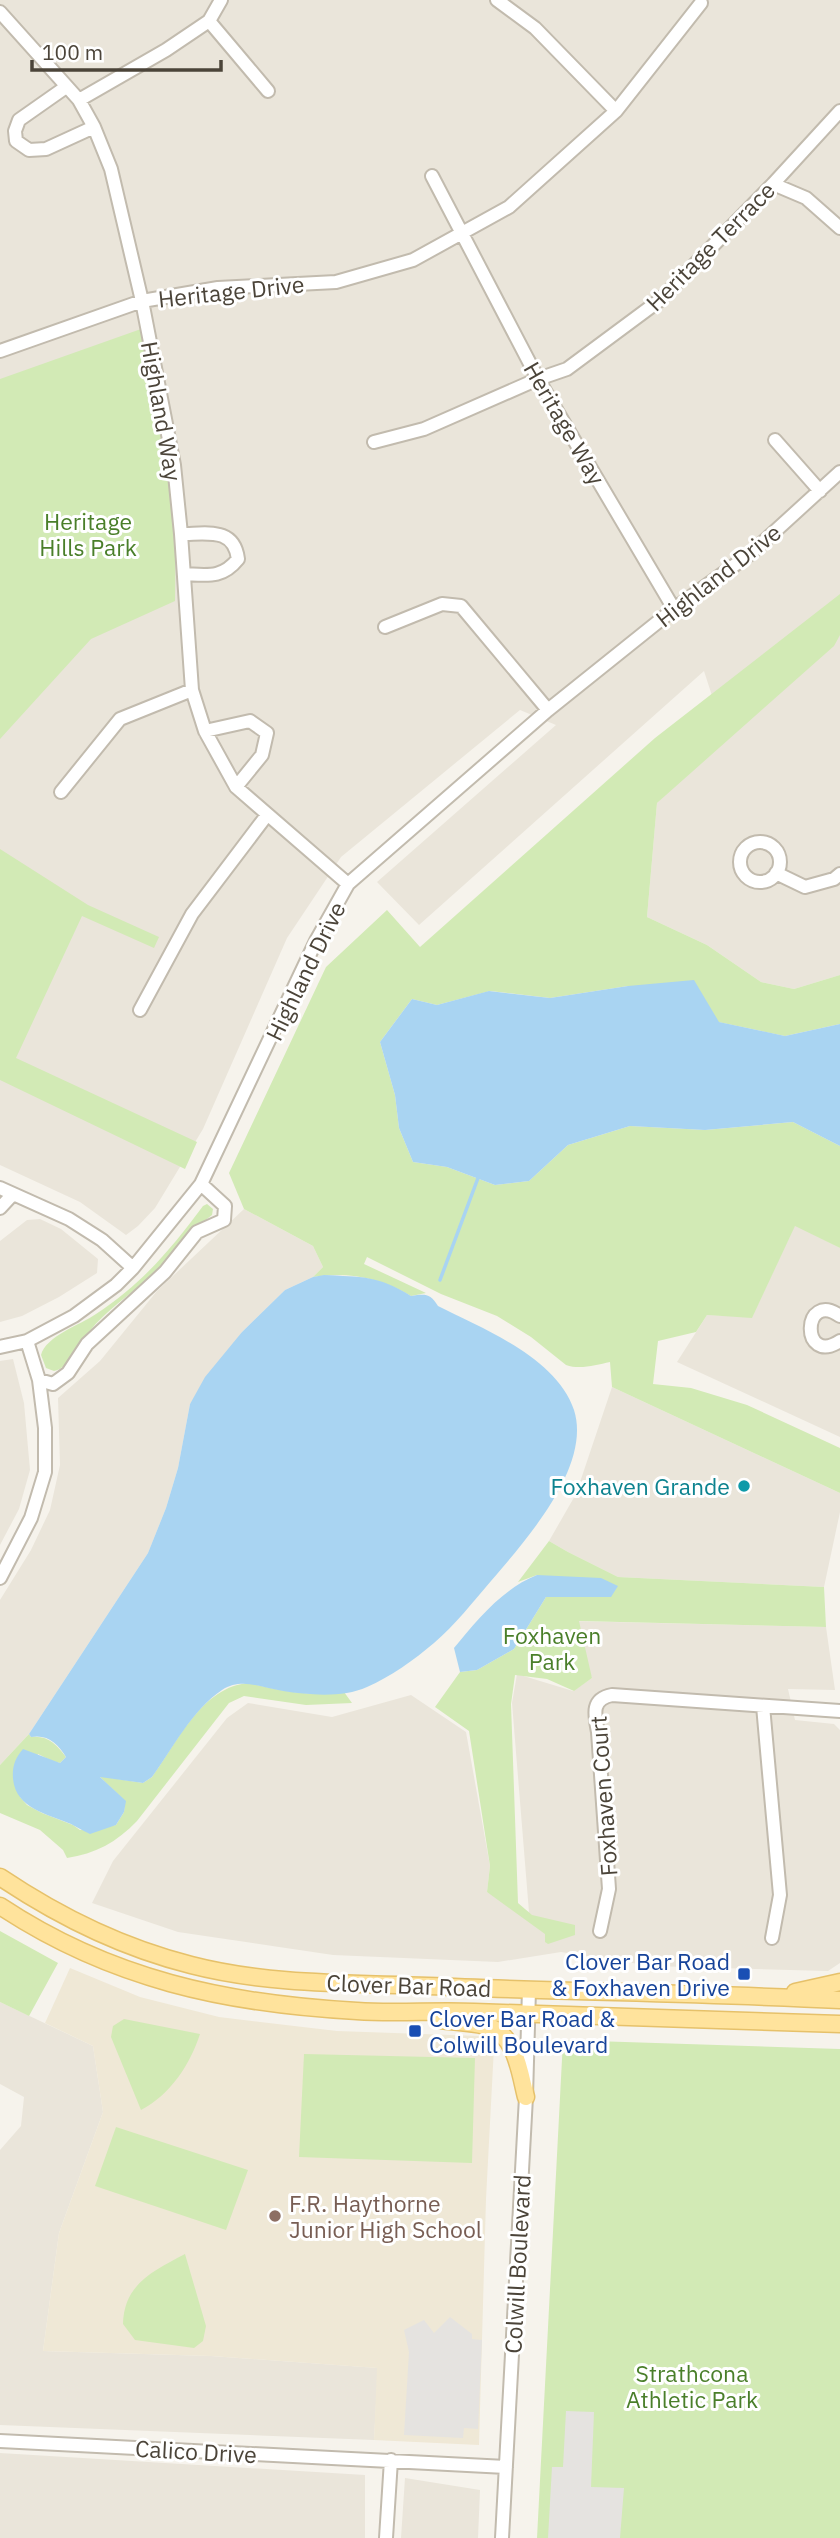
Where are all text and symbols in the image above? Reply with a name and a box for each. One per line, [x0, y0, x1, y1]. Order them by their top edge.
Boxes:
scale bar [32, 28, 220, 72]
text: 100 m [42, 38, 103, 66]
street label: Heritage Terrace [639, 175, 781, 317]
street label: Heritage Drive [156, 268, 306, 314]
street label: Highland Way [135, 339, 189, 484]
street label: Heritage Way [518, 356, 613, 490]
park label: Heritage Hills Park [39, 506, 137, 562]
street label: Highland Drive [649, 517, 787, 633]
street label: Highland Drive [258, 897, 352, 1045]
place label: Foxhaven Grande [550, 1471, 730, 1501]
marker: Foxhaven Grande [736, 1478, 752, 1494]
park label: Foxhaven Park [503, 1620, 601, 1676]
street label: Foxhaven Court [582, 1715, 624, 1877]
place label: Clover Bar Road & Foxhaven Drive [551, 1946, 730, 2002]
marker: Clover Bar Road & Foxhaven Drive [736, 1966, 752, 1982]
street label: Clover Bar Road [326, 1967, 492, 2003]
place label: Clover Bar Road & Colwill Boulevard [429, 2003, 615, 2059]
marker: Clover Bar Road & Colwill Boulevard [407, 2023, 423, 2039]
street label: Colwill Boulevard [497, 2174, 537, 2354]
place label: F.R. Haythorne Junior High School [289, 2188, 482, 2244]
marker: F.R. Haythorne Junior High School [267, 2208, 283, 2224]
park label: Strathcona Athletic Park [626, 2358, 758, 2414]
street label: Calico Drive [134, 2433, 258, 2469]

